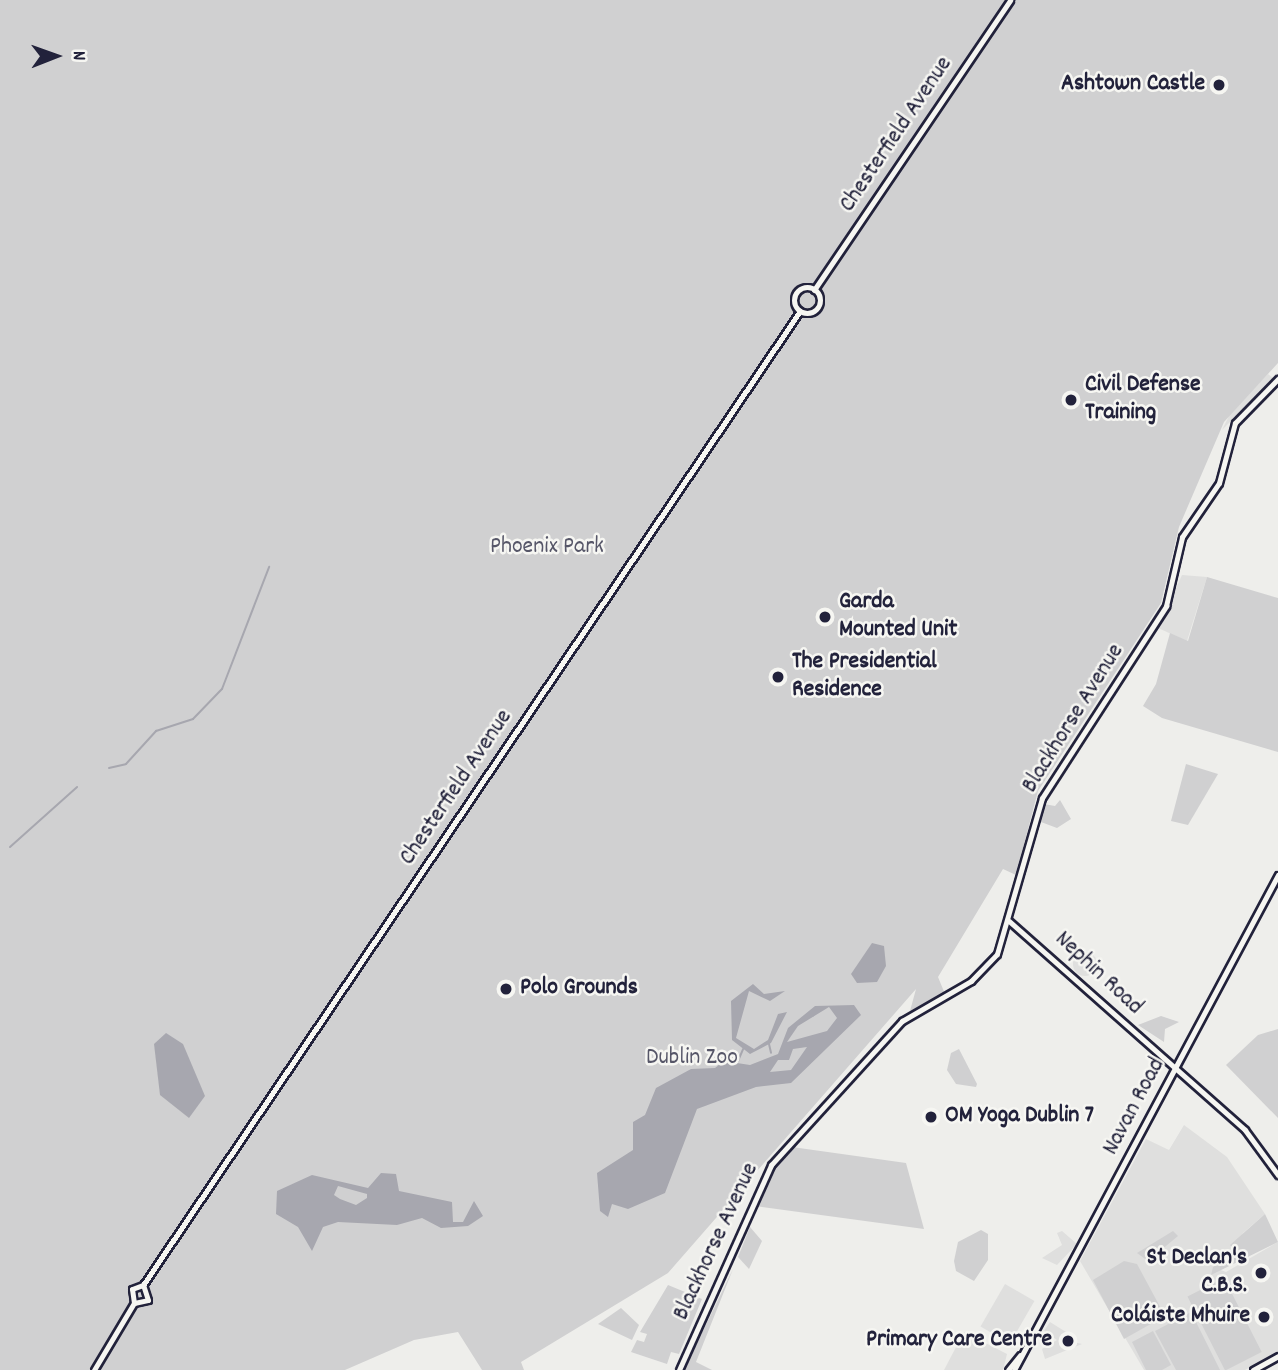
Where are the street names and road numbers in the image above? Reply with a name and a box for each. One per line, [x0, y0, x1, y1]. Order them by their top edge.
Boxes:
street label: Chesterfield Avenue [834, 52, 960, 218]
street label: Blackhorse Avenue [1017, 639, 1131, 799]
street label: Chesterfield Avenue [394, 705, 520, 871]
street label: Nephin Road [1048, 926, 1148, 1022]
street label: Navan Road [1097, 1054, 1173, 1160]
street label: Blackhorse Avenue [668, 1159, 766, 1325]

